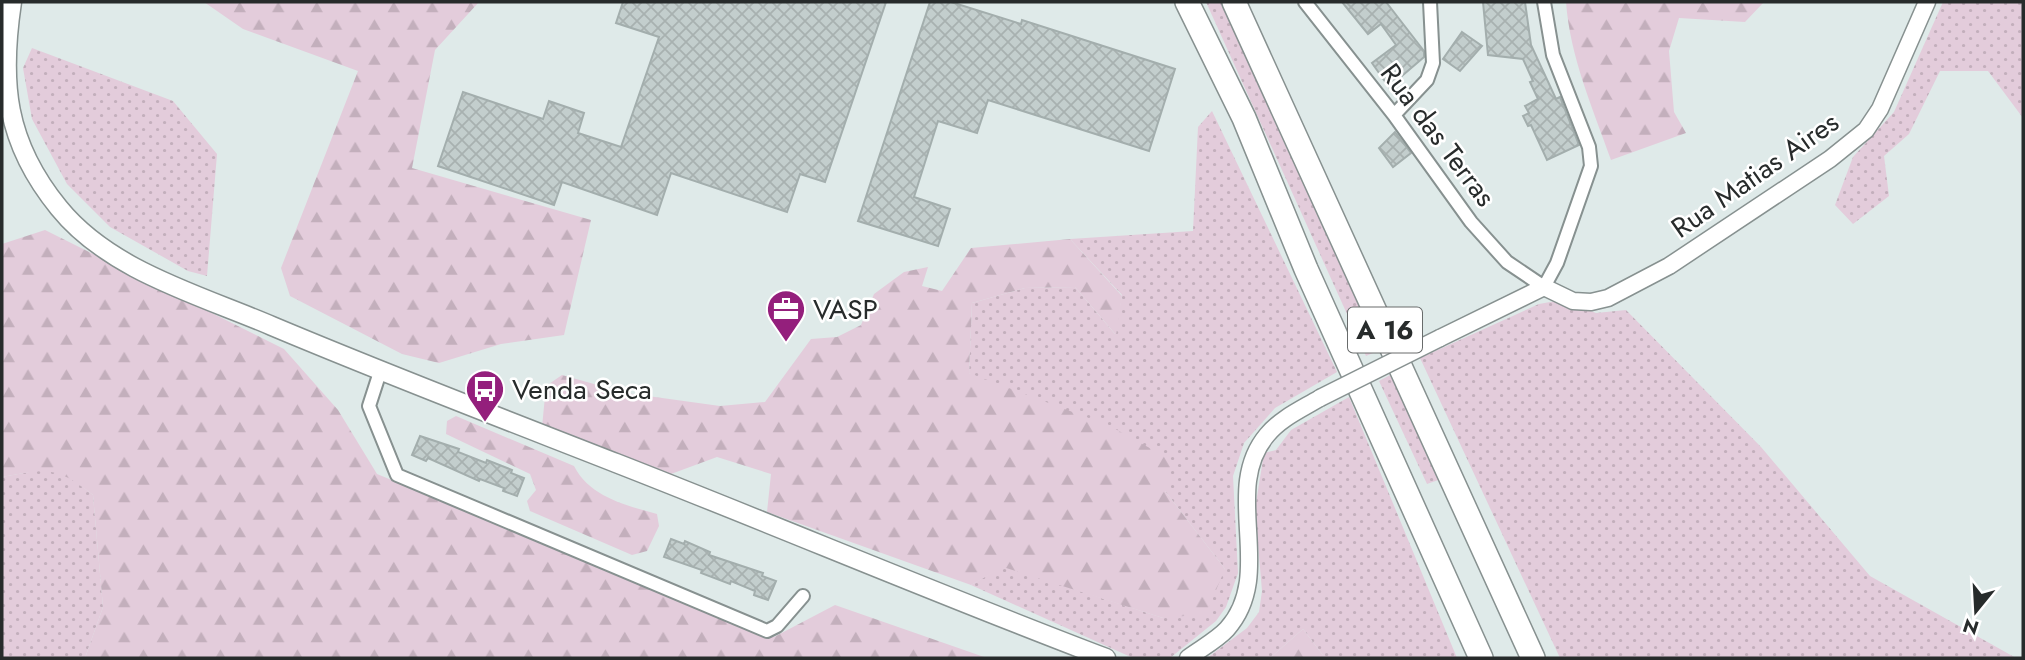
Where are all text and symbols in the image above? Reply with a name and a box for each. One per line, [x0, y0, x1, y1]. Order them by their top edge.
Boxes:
street label: Rua das Terras [1370, 55, 1506, 215]
street label: Rua Matias Aires [1663, 102, 1847, 248]
office icon: VASP [765, 288, 807, 343]
place label: VASP [813, 289, 878, 330]
road number: A 16 [1348, 308, 1422, 352]
bus stop icon: Venda Seca [464, 368, 506, 423]
place label: Venda Seca [512, 369, 652, 410]
north arrow [1941, 576, 2011, 646]
text: N [1960, 612, 1982, 642]

